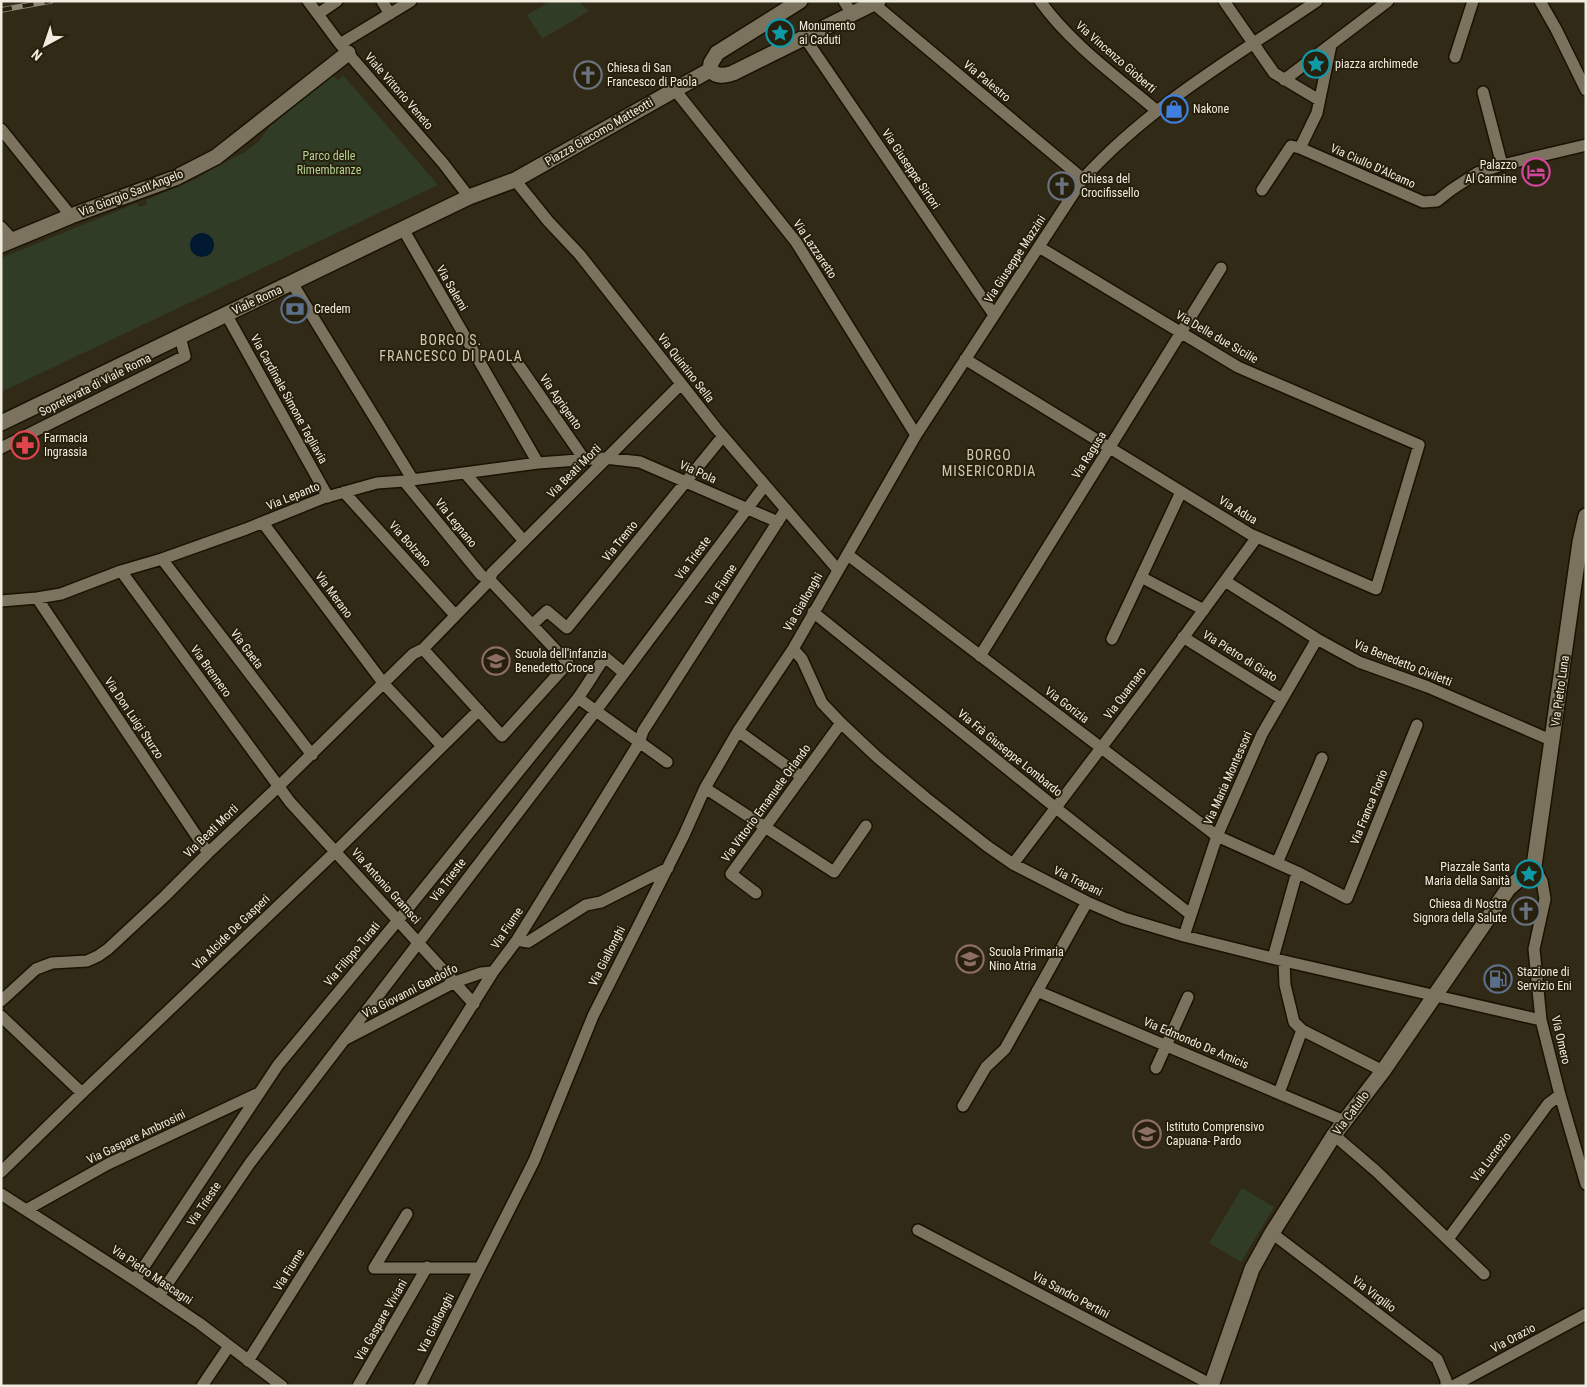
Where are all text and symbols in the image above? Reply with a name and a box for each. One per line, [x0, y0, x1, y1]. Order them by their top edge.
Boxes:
place icon: Monumento ai Caduti [765, 18, 795, 48]
street label: Via Vincenzo Gioberti [1073, 18, 1159, 96]
place label: Monumento ai Caduti [799, 19, 856, 47]
north arrow [20, 20, 70, 70]
text: N [28, 46, 45, 64]
place icon: piazza archimede [1301, 49, 1331, 79]
street label: Viale Vittorio Veneto [362, 50, 436, 132]
street label: Via Palestro [961, 57, 1013, 105]
place label: piazza archimede [1335, 57, 1418, 71]
church icon: Chiesa di San Francesco di Paola [573, 60, 603, 90]
place label: Chiesa di San Francesco di Paola [607, 61, 697, 89]
shop icon: Nakone [1159, 94, 1189, 124]
street label: Piazza Giacomo Matteotti [542, 95, 656, 169]
place label: Nakone [1193, 102, 1229, 116]
street label: Via Giuseppe Sirtori [879, 126, 943, 212]
street label: Via Ciullo D'Alcamo [1328, 141, 1418, 191]
park label: Parco delle Rimembranze [297, 149, 362, 177]
hotel icon: Palazzo Al Carmine [1521, 157, 1551, 187]
place label: Palazzo Al Carmine [1465, 158, 1517, 186]
street label: Via Giorgio Sant'Angelo [77, 167, 185, 219]
church icon: Chiesa del Crocifissello [1047, 171, 1077, 201]
place label: Chiesa del Crocifissello [1081, 172, 1140, 200]
street label: Via Giuseppe Mazzini [981, 213, 1049, 305]
street label: Via Lazzaretto [790, 217, 840, 281]
street label: Via Salemi [433, 263, 471, 313]
street label: Viale Roma [230, 282, 284, 318]
bank icon: Credem [280, 294, 310, 324]
place label: Credem [314, 302, 351, 316]
street label: Via Delle due Sicilie [1173, 308, 1261, 366]
street label: Via Quintino Sella [655, 331, 717, 405]
street label: Via Cardinale Simone Tagliavia [248, 332, 331, 466]
district label: BORGO S. FRANCESCO DI PAOLA [379, 332, 523, 364]
street label: Soprelevata di Viale Roma [37, 351, 153, 419]
street label: Via Agrigento [537, 372, 585, 432]
street label: Via Ragusa [1069, 429, 1109, 481]
pharmacy icon: Farmacia Ingrassia [10, 430, 40, 460]
place label: Farmacia Ingrassia [44, 431, 88, 459]
street label: Via Beati Morti [544, 441, 604, 501]
district label: BORGO MISERICORDIA [942, 447, 1036, 479]
street label: Via Pola [677, 458, 719, 486]
street label: Via Lepanto [264, 479, 322, 513]
street label: Via Adua [1216, 493, 1260, 527]
street label: Via Legnano [432, 496, 480, 550]
street label: Via Bolzano [386, 518, 434, 570]
street label: Via Trento [599, 518, 641, 564]
street label: Via Trieste [672, 533, 714, 582]
street label: Via Fiume [702, 561, 740, 609]
street label: Via Merano [312, 569, 356, 621]
street label: Via Giallonghi [781, 570, 825, 634]
street label: Via Gaeta [228, 627, 267, 672]
street label: Via Pietro di Giato [1200, 627, 1280, 685]
street label: Via Benedetto Civiletti [1352, 637, 1454, 689]
street label: Via Brennero [188, 642, 234, 700]
school or university icon: Scuola dell'infanzia Benedetto Croce [481, 646, 511, 676]
place label: Scuola dell'infanzia Benedetto Croce [515, 647, 607, 675]
street label: Via Pietro Luna [1548, 654, 1572, 727]
street label: Via Quarnaro [1101, 664, 1149, 722]
street label: Via Don Luigi Sturzo [102, 675, 166, 761]
street label: Via Gorizia [1042, 684, 1092, 726]
street label: Via Frà Giuseppe Lombardo [955, 707, 1065, 799]
street label: Via Maria Montessori [1201, 729, 1255, 827]
street label: Via Vittorio Emanuele Orlando [719, 741, 813, 865]
street label: Via Franca Florio [1348, 767, 1390, 847]
street label: Via Beati Morti [181, 802, 241, 860]
street label: Via Antonio Gramsci [348, 845, 424, 927]
street label: Via Trieste [427, 855, 469, 904]
place icon: Piazzale Santa Maria della Sanità [1514, 859, 1544, 889]
place label: Piazzale Santa Maria della Sanità [1425, 860, 1510, 888]
street label: Via Trapani [1051, 863, 1105, 899]
street label: Via Alcide De Gasperi [190, 892, 272, 972]
church icon: Chiesa di Nostra Signora della Salute [1511, 896, 1541, 926]
place label: Chiesa di Nostra Signora della Salute [1413, 897, 1507, 925]
street label: Via Fiume [488, 904, 526, 951]
street label: Via Filippo Turati [321, 919, 383, 989]
street label: Via Giallonghi [586, 924, 628, 988]
school or university icon: Scuola Primaria Nino Atria [955, 944, 985, 974]
place label: Scuola Primaria Nino Atria [989, 945, 1064, 973]
street label: Via Giovanni Gandolfo [360, 961, 460, 1021]
fuel station icon: Stazione di Servizio Eni [1483, 964, 1513, 994]
place label: Stazione di Servizio Eni [1517, 965, 1572, 993]
street label: Via Edmondo De Amicis [1141, 1014, 1251, 1072]
street label: Via Omero [1549, 1014, 1573, 1066]
street label: Via Catullo [1330, 1088, 1372, 1138]
street label: Via Gaspare Ambrosini [84, 1107, 188, 1167]
school or university icon: Istituto Comprensivo Capuana- Pardo [1132, 1119, 1162, 1149]
place label: Istituto Comprensivo Capuana- Pardo [1166, 1120, 1264, 1148]
street label: Via Lucrezio [1468, 1130, 1514, 1184]
street label: Via Trieste [184, 1179, 224, 1229]
street label: Via Pietro Mascagni [109, 1243, 195, 1307]
street label: Via Fiume [271, 1246, 308, 1294]
street label: Via Sandro Pertini [1030, 1269, 1112, 1321]
street label: Via Virgilio [1349, 1273, 1399, 1315]
street label: Via Gaspare Viviani [352, 1277, 410, 1363]
street label: Via Giallonghi [415, 1291, 457, 1355]
street label: Via Orazio [1488, 1320, 1538, 1356]

